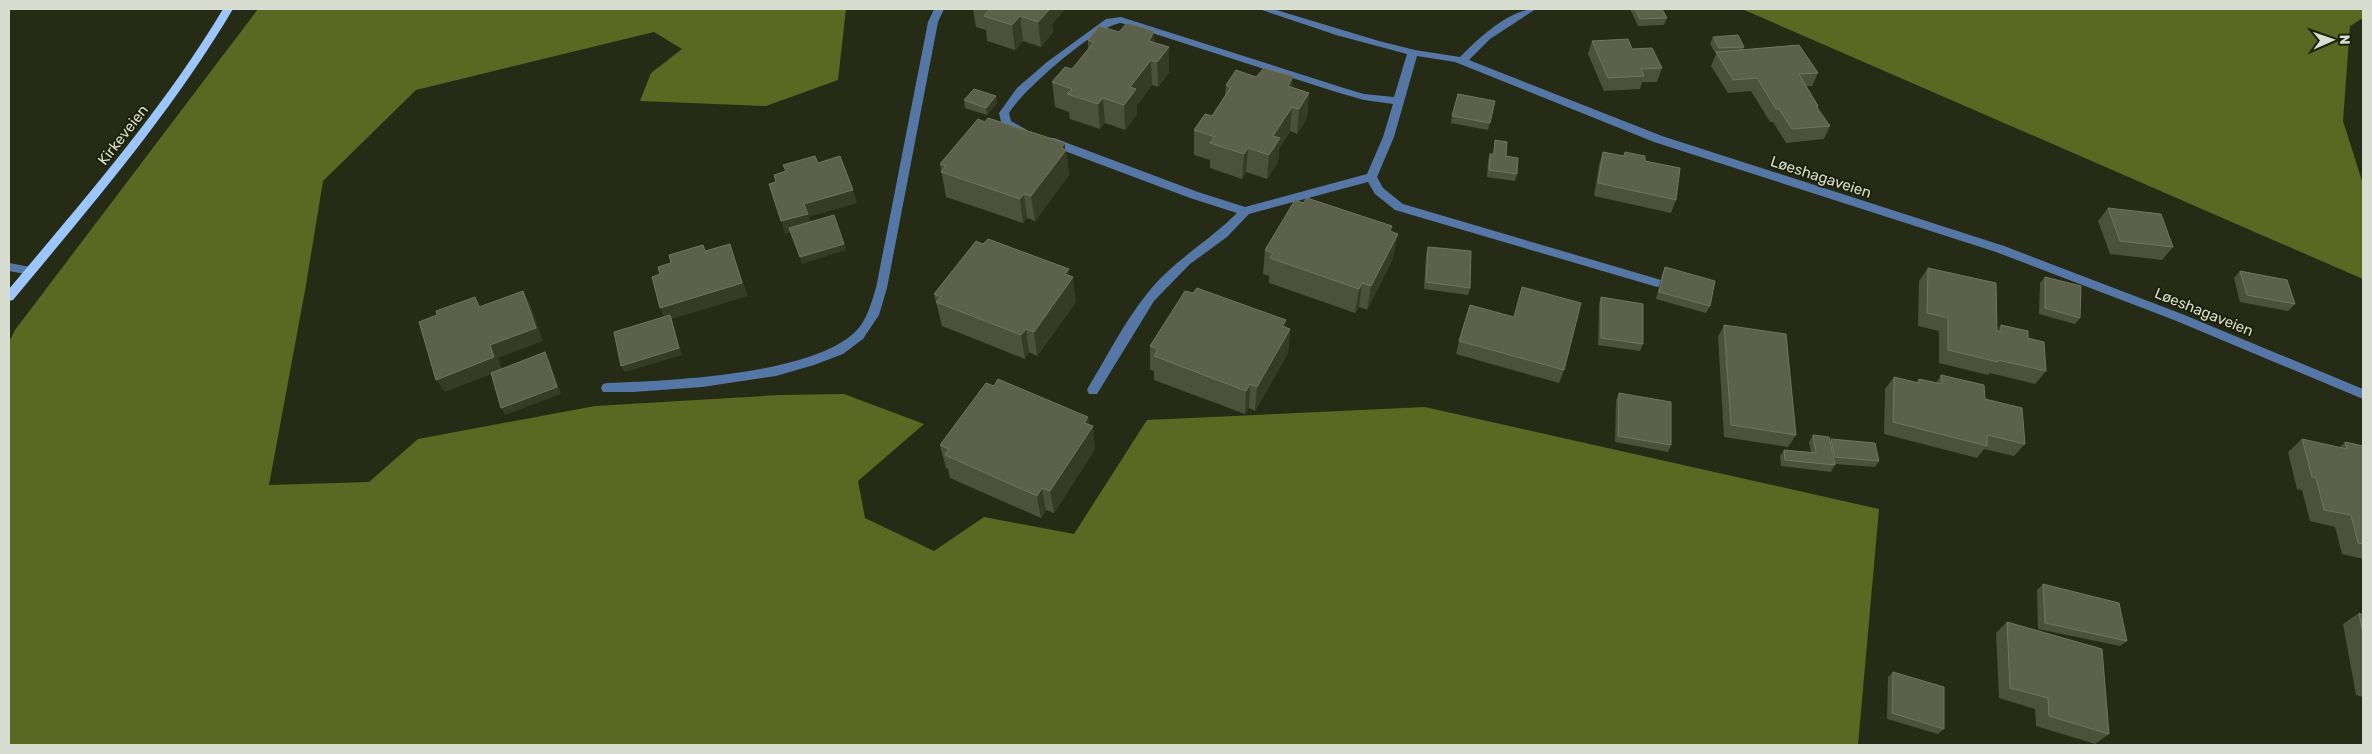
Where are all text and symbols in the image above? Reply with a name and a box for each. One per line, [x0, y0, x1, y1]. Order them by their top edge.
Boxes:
north arrow [2307, 15, 2357, 65]
text: N [2336, 34, 2353, 45]
street label: Kirkeveien [94, 101, 152, 169]
street label: Løeshagaveien [1768, 152, 1874, 202]
street label: Løeshagaveien [2152, 284, 2256, 340]

